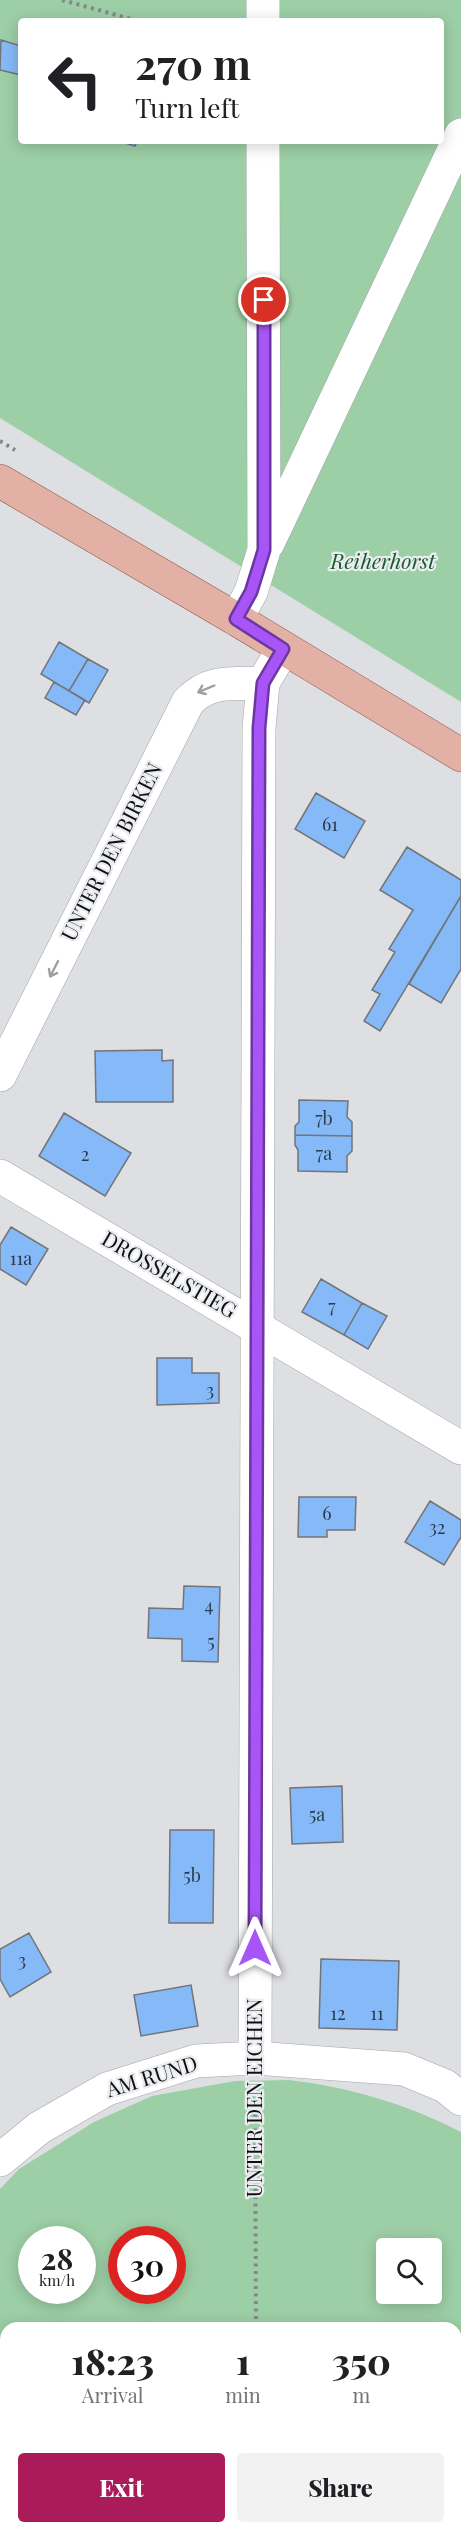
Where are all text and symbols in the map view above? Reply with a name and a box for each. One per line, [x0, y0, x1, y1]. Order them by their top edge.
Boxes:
text: 270 m [135, 35, 251, 91]
icon: left [36, 42, 114, 120]
text: Turn left [135, 89, 239, 125]
pin [238, 274, 289, 325]
icon: arrive [247, 283, 280, 316]
park label: Reiherhorst [330, 546, 436, 574]
one-way arrow [197, 684, 215, 695]
street label: UNTER DEN BIRKEN [53, 757, 167, 945]
house number: 61 [322, 812, 338, 836]
one-way arrow [47, 959, 59, 977]
house number: 7b [315, 1106, 333, 1130]
house number: 7a [316, 1141, 332, 1165]
house number: 2 [81, 1142, 89, 1166]
street label: DROSSELSTIEG [98, 1223, 243, 1323]
house number: 11a [10, 1246, 32, 1270]
house number: 7 [328, 1294, 336, 1318]
house number: 3 [206, 1378, 214, 1402]
house number: 6 [322, 1501, 332, 1525]
house number: 32 [429, 1515, 445, 1539]
house number: 4 [205, 1593, 214, 1617]
house number: 5 [207, 1629, 215, 1653]
house number: 5a [309, 1802, 325, 1826]
house number: 5b [183, 1863, 201, 1887]
position arrow [223, 1916, 287, 1980]
house number: 3 [18, 1948, 26, 1972]
street label: UNTER DEN EICHEN [239, 1998, 267, 2198]
house number: 12 [330, 2001, 346, 2025]
house number: 11 [370, 2001, 384, 2025]
street label: AM RUND [101, 2048, 201, 2103]
speed limit sign: 30 [108, 2226, 186, 2304]
text: 28 [41, 2238, 73, 2278]
map controls [376, 2238, 442, 2304]
button: search [376, 2238, 442, 2304]
text: km/h [39, 2270, 75, 2290]
text: 18:23 [71, 2336, 154, 2384]
text: 1 [236, 2336, 250, 2384]
text: 350 [332, 2336, 391, 2384]
text: Arrival [82, 2381, 143, 2408]
text: min [225, 2381, 261, 2408]
text: m [352, 2381, 370, 2408]
button: Exit [18, 2453, 225, 2522]
button: Share [237, 2453, 444, 2522]

